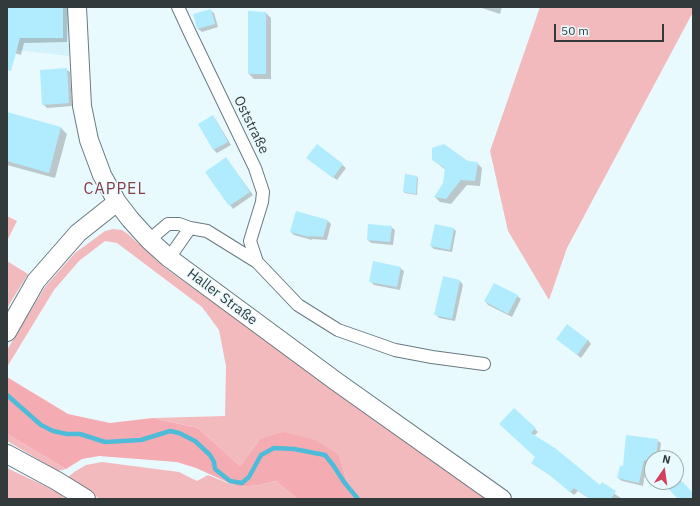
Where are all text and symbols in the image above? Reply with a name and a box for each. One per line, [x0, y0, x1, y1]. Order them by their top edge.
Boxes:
scale bar [556, 16, 666, 42]
text: 50 m [561, 23, 589, 38]
street label: Oststraße [230, 93, 272, 157]
district label: CAPPEL [84, 179, 146, 199]
street label: Haller Straße [184, 265, 260, 329]
north arrow [644, 450, 684, 490]
text: N [661, 452, 672, 467]

